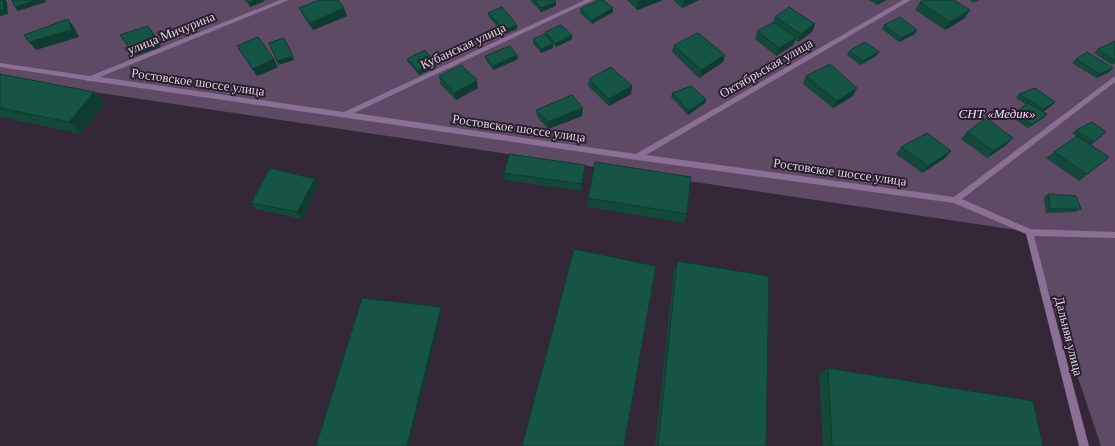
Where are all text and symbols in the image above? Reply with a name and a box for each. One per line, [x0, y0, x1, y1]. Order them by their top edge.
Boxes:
street label: улица Мичурина [125, 9, 217, 57]
street label: Кубанская улица [418, 20, 508, 72]
street label: Октябрьская улица [717, 35, 815, 101]
street label: Ростовское шоссе улица [130, 65, 266, 99]
park label: СНТ «Медик» [959, 106, 1035, 121]
street label: Ростовское шоссе улица [451, 111, 587, 145]
street label: Ростовское шоссе улица [772, 155, 908, 189]
street label: Дальняя улица [1052, 295, 1086, 378]

